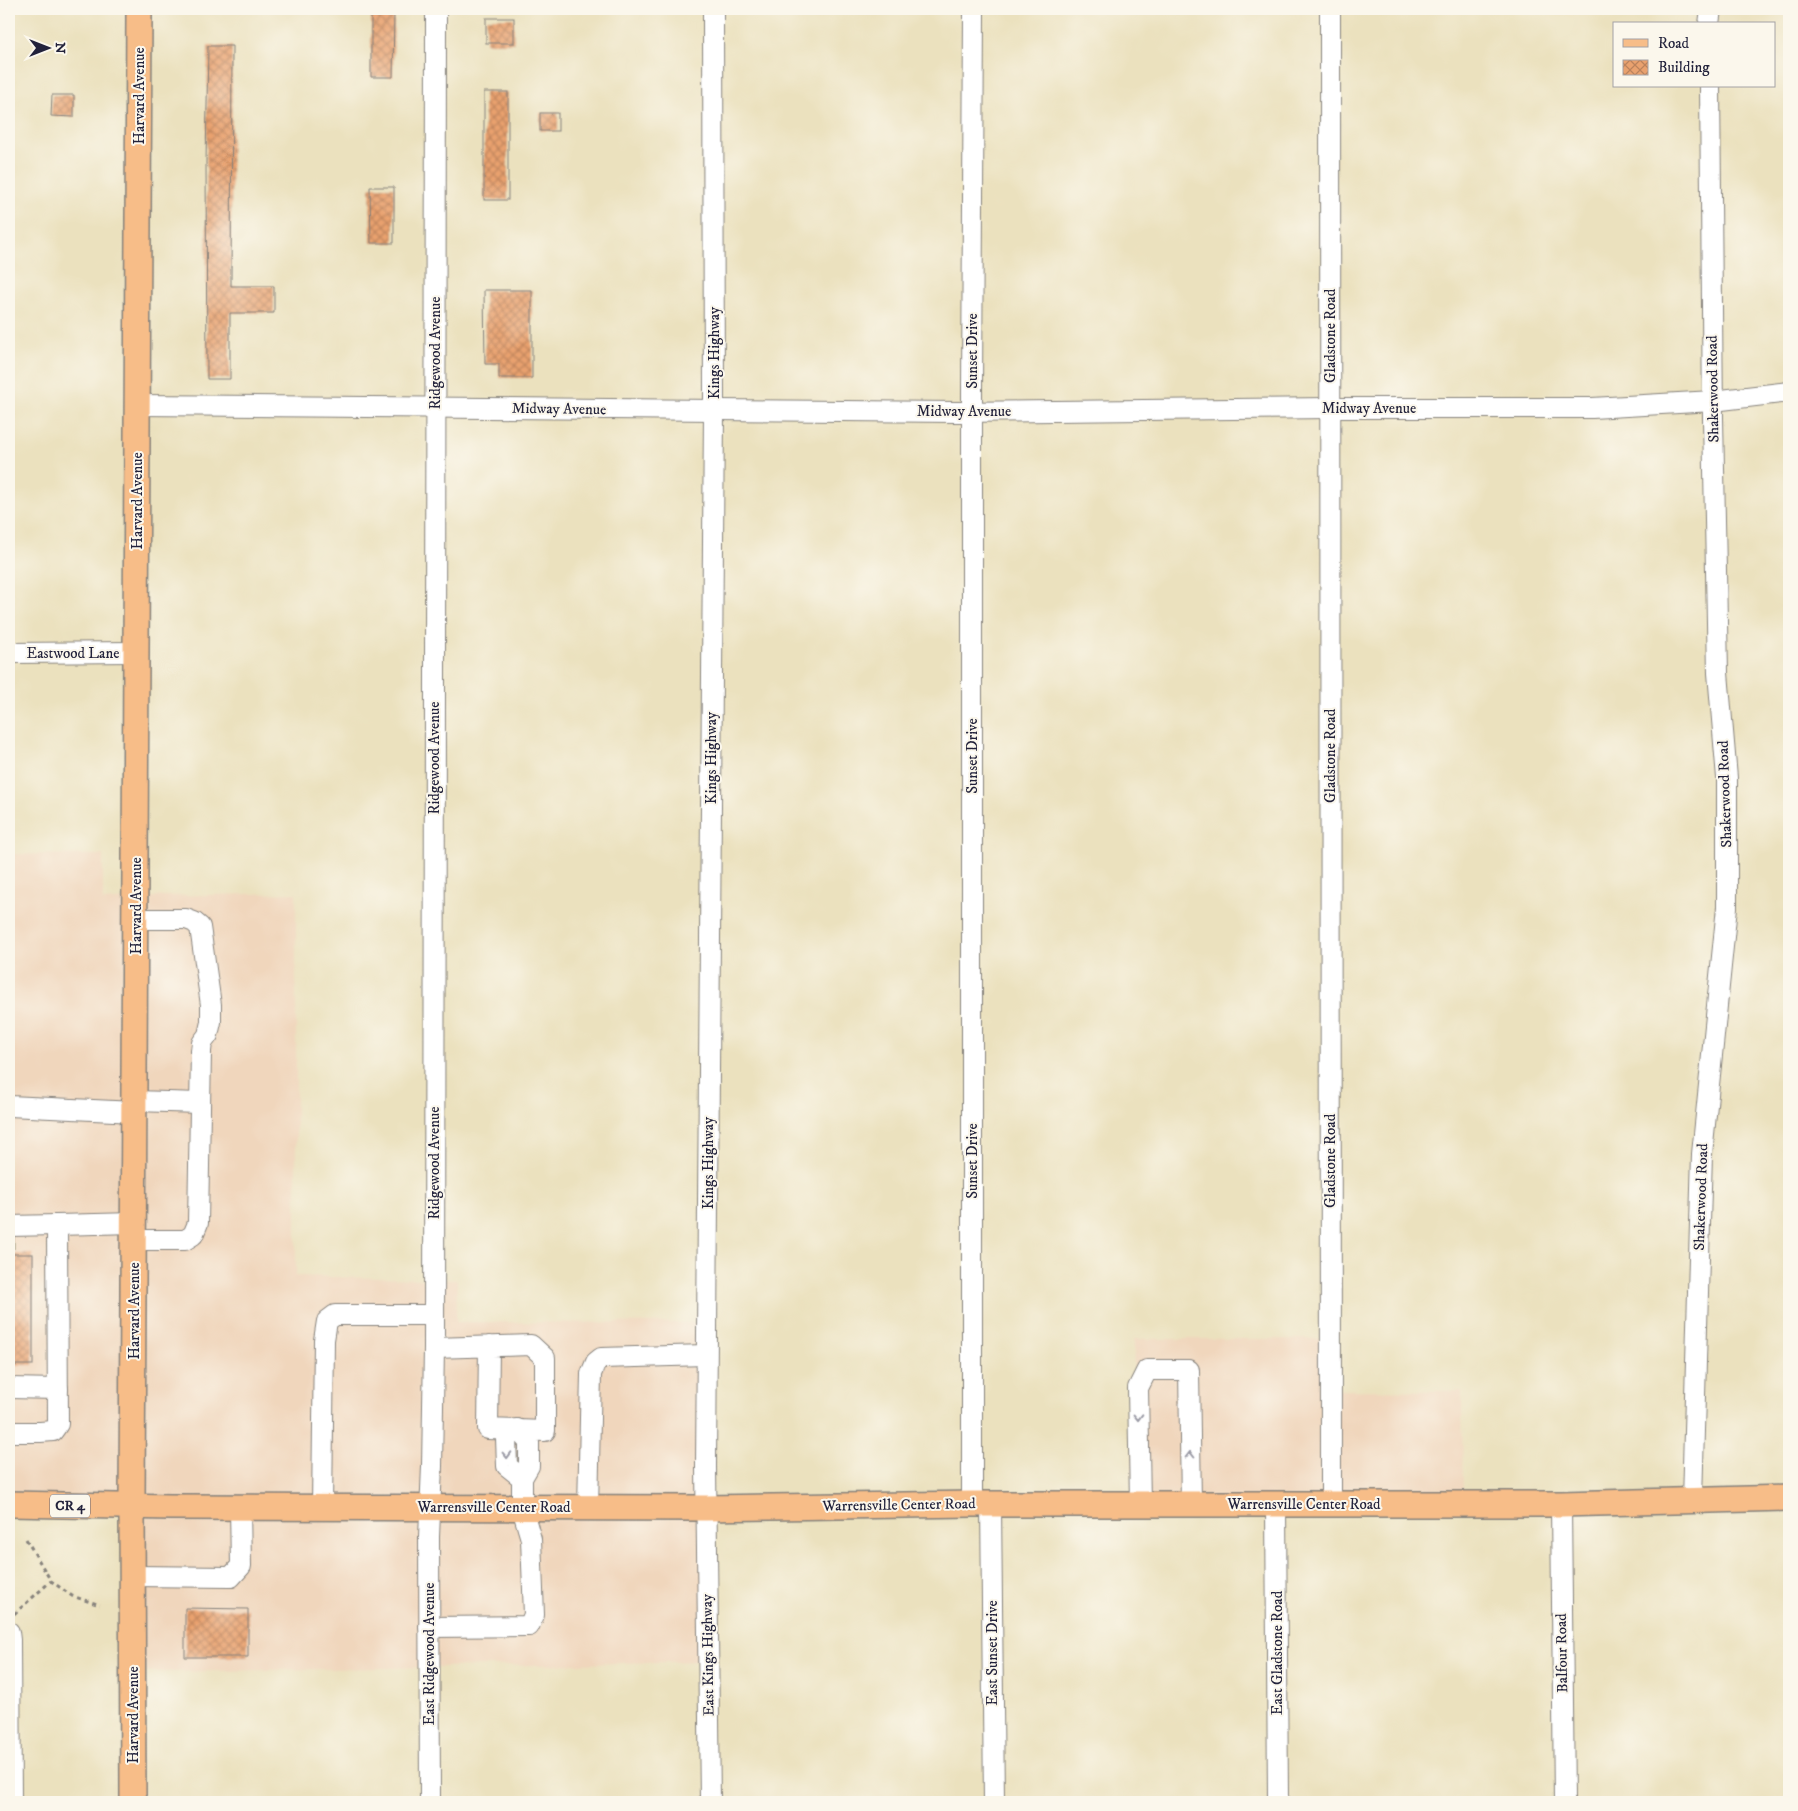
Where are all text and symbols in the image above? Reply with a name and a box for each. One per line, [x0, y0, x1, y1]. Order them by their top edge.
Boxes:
north arrow [22, 22, 72, 72]
legend [1613, 22, 1776, 88]
text: Road [1658, 34, 1690, 53]
text: N [51, 42, 69, 54]
street label: Harvard Avenue [130, 47, 149, 145]
text: Building [1658, 58, 1710, 77]
street label: Gladstone Road [1321, 288, 1340, 383]
street label: Ridgewood Avenue [426, 297, 445, 409]
street label: Kings Highway [705, 306, 724, 399]
street label: Sunset Drive [963, 313, 982, 389]
street label: Shakerwood Road [1703, 335, 1723, 443]
street label: Midway Avenue [512, 399, 606, 419]
street label: Midway Avenue [1322, 399, 1416, 418]
street label: Midway Avenue [917, 402, 1011, 421]
street label: Harvard Avenue [128, 452, 147, 550]
street label: Eastwood Lane [27, 644, 119, 663]
street label: Ridgewood Avenue [425, 702, 444, 814]
street label: Gladstone Road [1321, 708, 1340, 803]
street label: Kings Highway [702, 711, 721, 804]
street label: Sunset Drive [963, 718, 982, 794]
street label: Shakerwood Road [1714, 740, 1736, 848]
street label: Harvard Avenue [127, 857, 146, 955]
street label: Ridgewood Avenue [425, 1107, 444, 1219]
street label: Gladstone Road [1321, 1113, 1340, 1208]
street label: Kings Highway [699, 1116, 718, 1209]
street label: Sunset Drive [963, 1123, 982, 1199]
street label: Shakerwood Road [1690, 1143, 1712, 1251]
street label: Harvard Avenue [125, 1262, 144, 1360]
one-way arrow [1133, 1413, 1143, 1421]
one-way arrow [501, 1451, 512, 1459]
one-way arrow [1185, 1451, 1195, 1458]
road number: CR 4 [50, 1494, 90, 1518]
street label: Warrensville Center Road [821, 1494, 976, 1516]
street label: Warrensville Center Road [1226, 1495, 1381, 1514]
street label: Warrensville Center Road [416, 1498, 571, 1517]
street label: East Ridgewood Avenue [420, 1583, 439, 1725]
street label: East Gladstone Road [1268, 1590, 1287, 1715]
street label: East Kings Highway [697, 1593, 719, 1716]
street label: East Sunset Drive [983, 1600, 1002, 1706]
street label: Balfour Road [1552, 1613, 1572, 1693]
street label: Harvard Avenue [124, 1666, 143, 1764]

